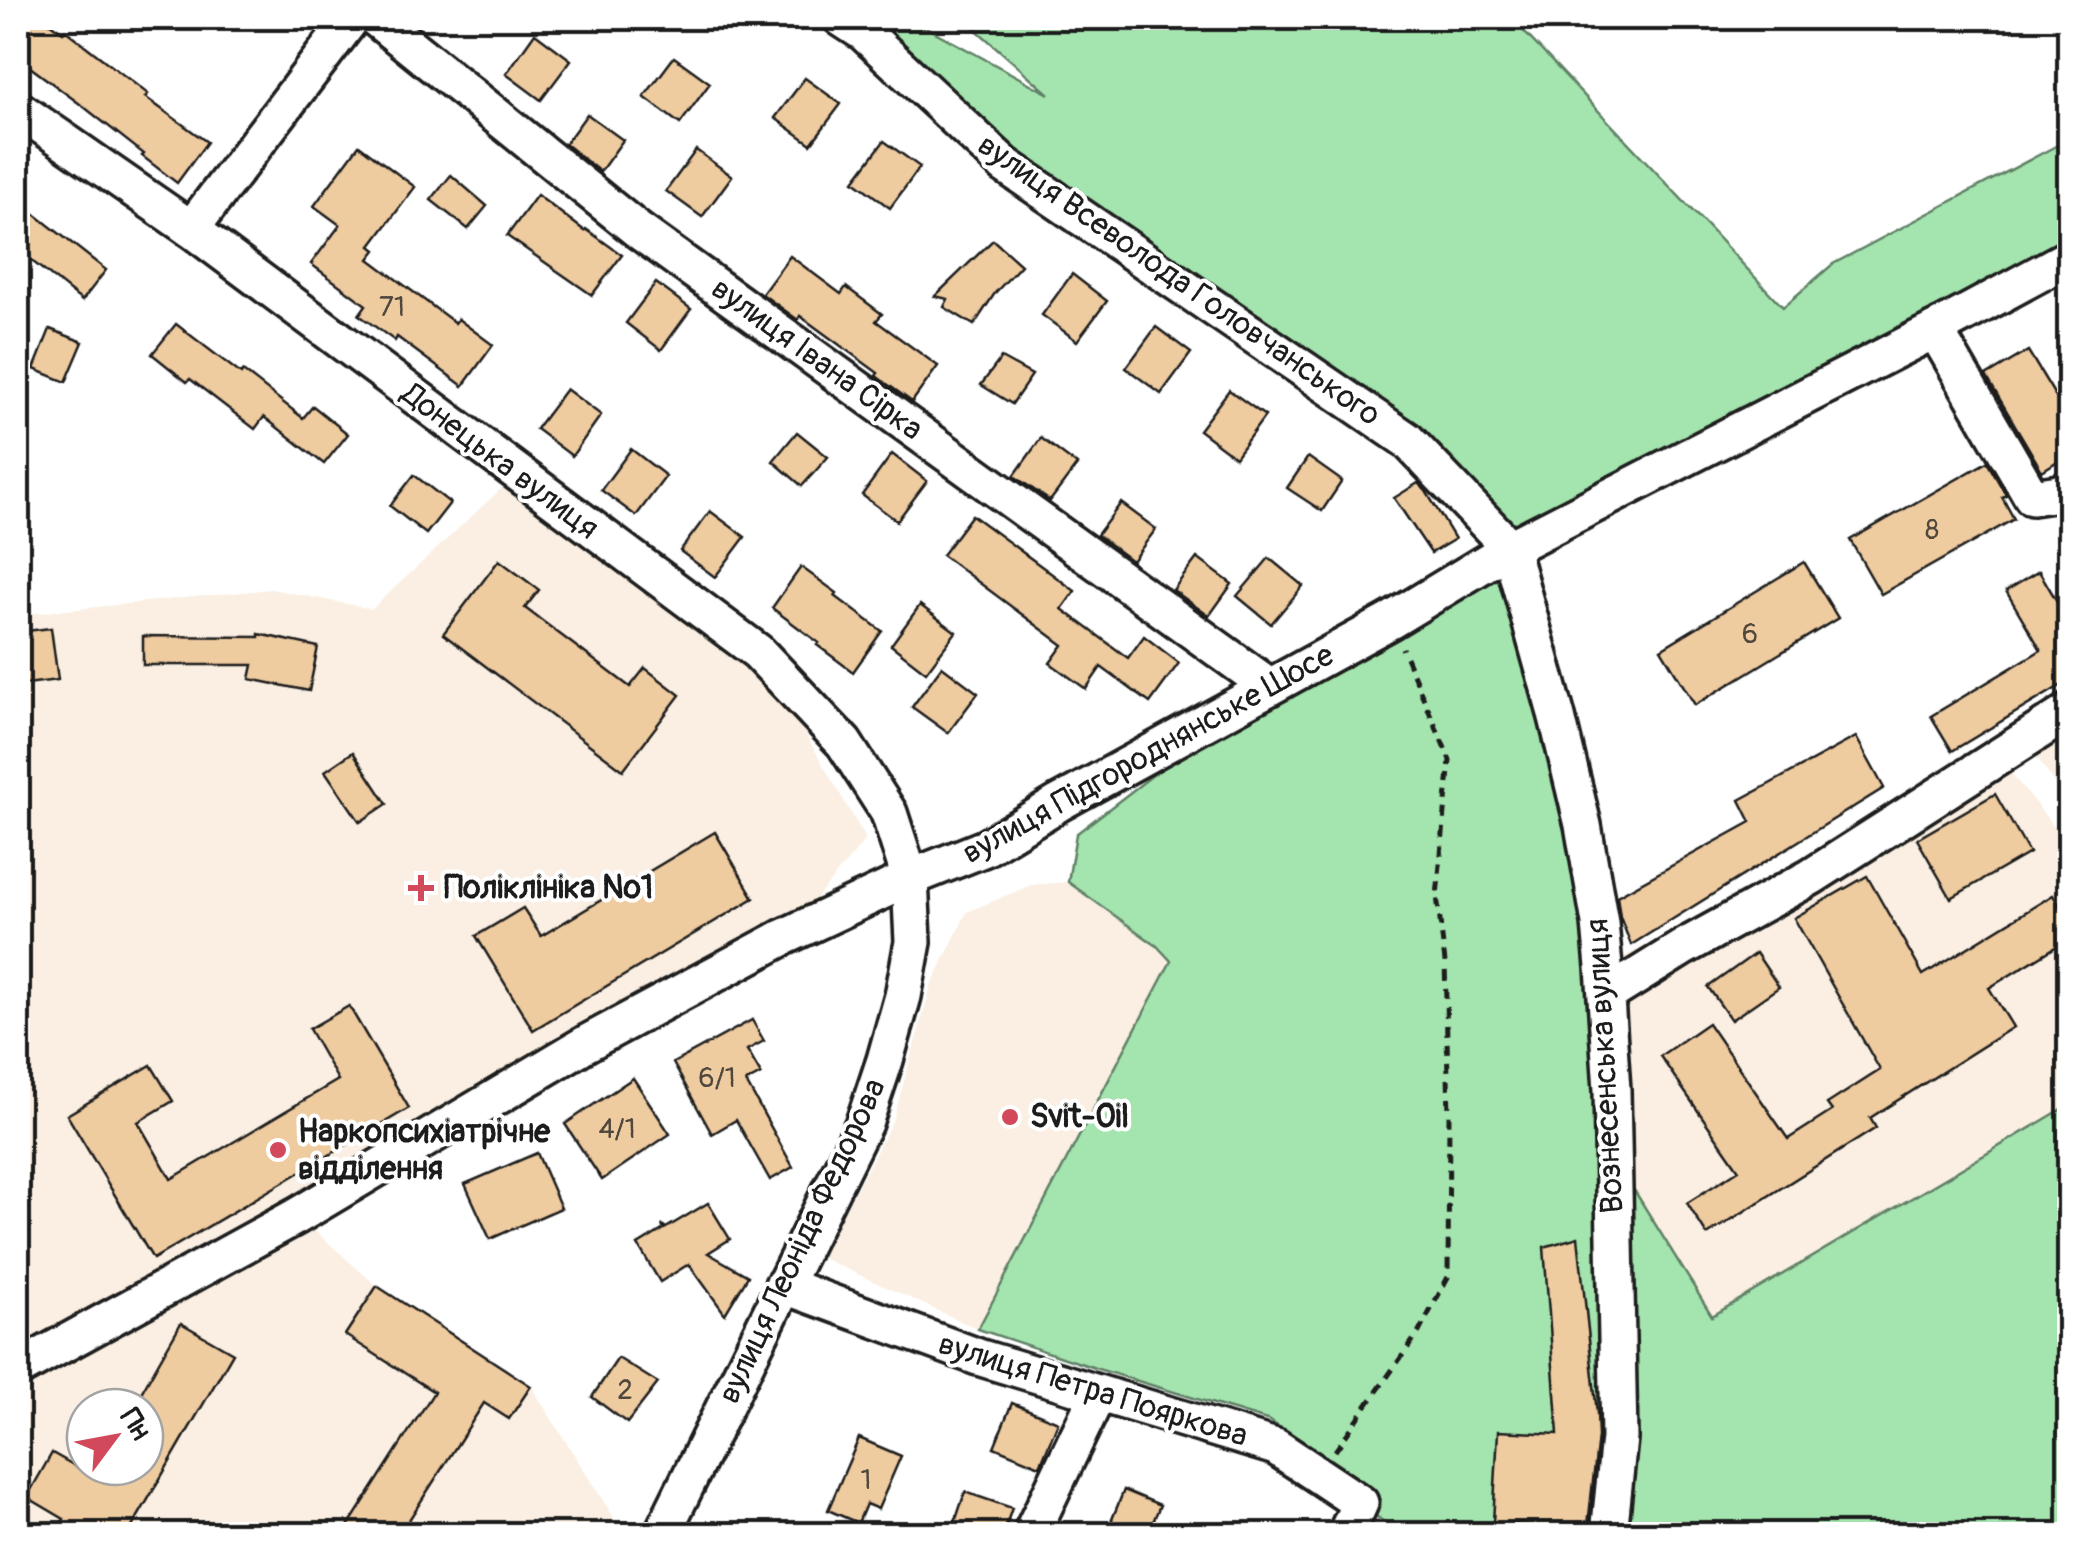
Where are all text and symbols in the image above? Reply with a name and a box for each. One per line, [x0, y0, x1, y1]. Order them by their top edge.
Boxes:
street label: вулиця Всеволода Головчанського [970, 125, 1388, 435]
street label: вулиця Івана Сірка [703, 269, 931, 449]
house number: 71 [379, 290, 405, 325]
street label: Донецька вулиця [393, 373, 607, 548]
house number: 8 [1925, 513, 1939, 548]
house number: 6 [1742, 617, 1758, 652]
street label: вулиця Підгороднянське Шосе [955, 635, 1341, 873]
place label: Поліклініка №1 [444, 868, 653, 908]
marker: Поліклініка №1 [408, 875, 434, 901]
street label: Вознесенська вулиця [1577, 917, 1633, 1215]
house number: 6/1 [698, 1061, 736, 1096]
street label: вулиця Леоніда Федорова [709, 1072, 895, 1410]
place label: Svit-Oil [1030, 1097, 1129, 1137]
marker: Svit-Oil [999, 1106, 1021, 1128]
place label: Наркопсихіатрічне відділення [298, 1112, 551, 1189]
house number: 4/1 [598, 1112, 636, 1147]
marker: Наркопсихіатрічне відділення [267, 1139, 289, 1161]
street label: вулиця Петра Пояркова [934, 1324, 1252, 1456]
house number: 2 [617, 1373, 633, 1408]
north arrow [65, 1387, 165, 1487]
text: Пн [112, 1402, 158, 1447]
house number: 1 [861, 1463, 871, 1498]

